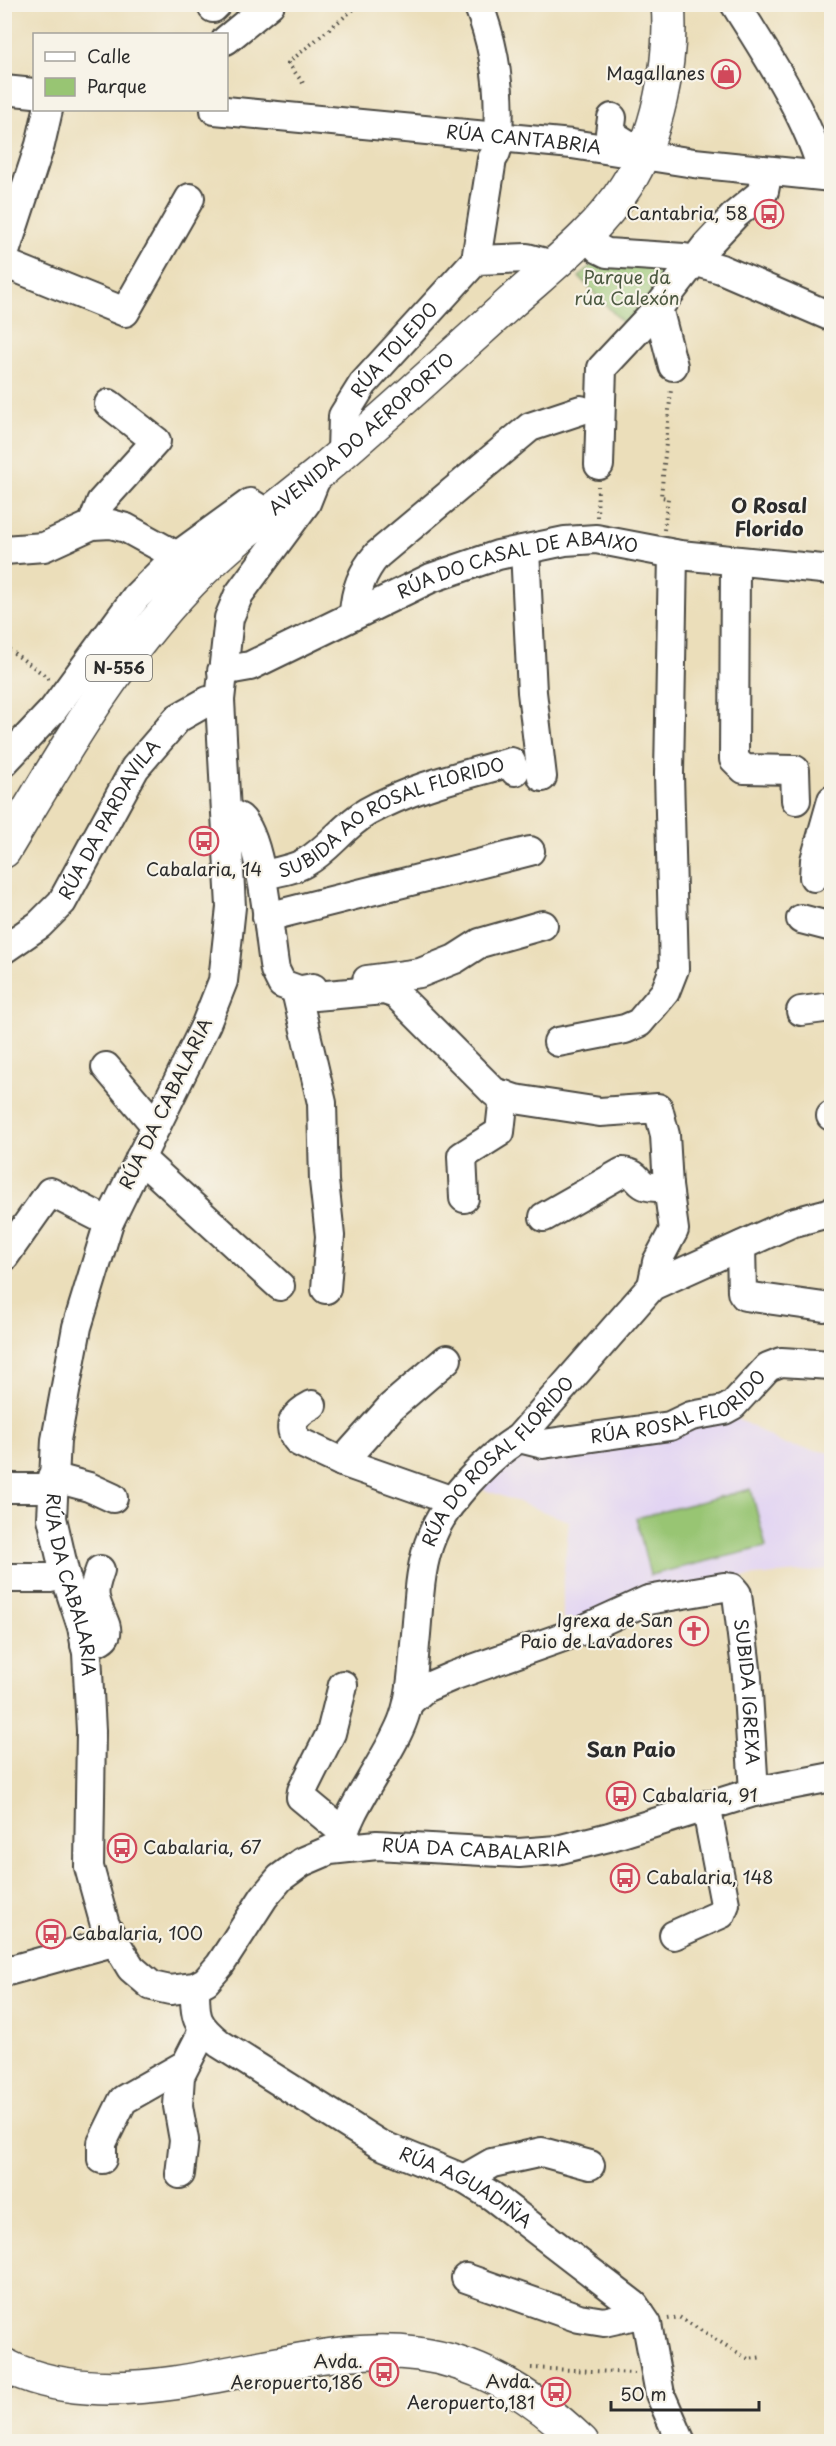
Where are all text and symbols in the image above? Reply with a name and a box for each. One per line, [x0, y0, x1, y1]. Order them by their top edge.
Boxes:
legend [33, 33, 228, 111]
text: Calle [87, 42, 131, 69]
shop icon: Magallanes [710, 58, 742, 90]
place label: Magallanes [606, 59, 705, 86]
text: Parque [87, 72, 147, 99]
street label: RÚA CANTABRIA [445, 117, 603, 160]
bus stop icon: Cantabria, 58 [753, 198, 785, 230]
place label: Cantabria, 58 [626, 199, 748, 226]
park label: Parque da rúa Calexón [574, 263, 680, 311]
street label: RÚA TOLEDO [343, 295, 443, 402]
street label: AVENIDA DO AEROPORTO [262, 345, 459, 521]
district label: O Rosal Florido [731, 490, 807, 543]
street label: RÚA DO CASAL DE ABAIXO [392, 524, 641, 605]
road number: N-556 [86, 655, 152, 681]
street label: RÚA DA PARDAVILA [51, 733, 166, 904]
street label: SUBIDA AO ROSAL FLORIDO [275, 749, 507, 884]
bus stop icon: Cabalaria, 14 [188, 825, 220, 857]
place label: Cabalaria, 14 [146, 855, 262, 882]
street label: RÚA DA CABALARIA [111, 1013, 218, 1194]
street label: RÚA ROSAL FLORIDO [588, 1363, 771, 1449]
street label: RÚA DO ROSAL FLORIDO [414, 1369, 579, 1550]
street label: RÚA DA CABALARIA [40, 1492, 103, 1677]
place label: Igrexa de San Paio de Lavadores [520, 1606, 673, 1654]
church icon: Igrexa de San Paio de Lavadores [678, 1615, 710, 1647]
street label: SUBIDA IGREXA [728, 1617, 767, 1766]
district label: San Paio [586, 1734, 676, 1764]
bus stop icon: Cabalaria, 91 [605, 1780, 637, 1812]
place label: Cabalaria, 91 [642, 1781, 758, 1808]
street label: RÚA DA CABALARIA [381, 1830, 572, 1865]
bus stop icon: Cabalaria, 67 [106, 1832, 138, 1864]
place label: Cabalaria, 67 [143, 1833, 261, 1860]
bus stop icon: Cabalaria, 148 [609, 1862, 641, 1894]
place label: Cabalaria, 148 [646, 1863, 774, 1890]
bus stop icon: Cabalaria, 100 [35, 1918, 67, 1950]
place label: Cabalaria, 100 [72, 1919, 203, 1946]
street label: RÚA AGUADIÑA [396, 2139, 538, 2234]
place label: Avda. Aeropuerto,186 [231, 2347, 363, 2395]
bus stop icon: Avda. Aeropuerto,186 [368, 2356, 400, 2388]
place label: Avda. Aeropuerto,181 [407, 2367, 535, 2415]
scale bar [611, 2374, 760, 2412]
bus stop icon: Avda. Aeropuerto,181 [540, 2376, 572, 2408]
text: 50 m [620, 2380, 667, 2407]

